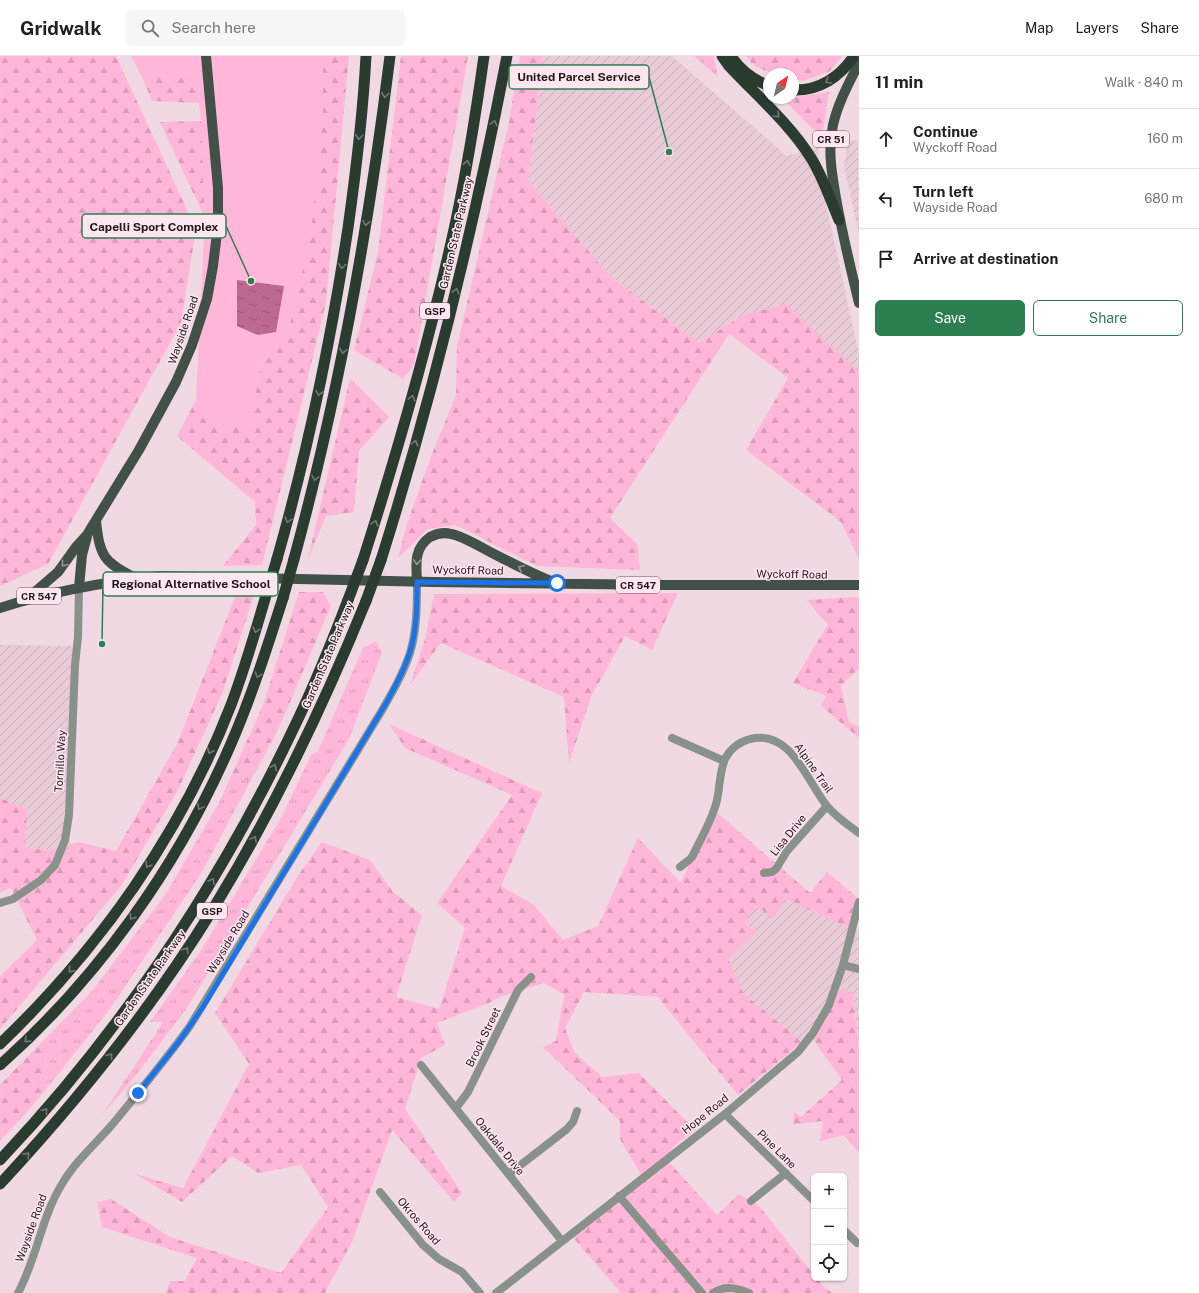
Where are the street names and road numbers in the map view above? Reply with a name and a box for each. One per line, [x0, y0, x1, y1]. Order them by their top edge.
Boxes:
road number: CR 51 [813, 131, 849, 147]
street label: Garden State Parkway [437, 176, 475, 290]
street label: Wayside Road [166, 294, 200, 366]
road number: GSP [420, 303, 450, 319]
street label: Wyckoff Road [432, 563, 504, 577]
street label: Wyckoff Road [756, 567, 828, 581]
road number: CR 547 [616, 577, 660, 593]
road number: CR 547 [17, 588, 61, 604]
street label: Garden State Parkway [300, 600, 356, 710]
street label: Tornillo Way [52, 730, 68, 792]
street label: Alpine Trail [792, 741, 836, 795]
street label: Lisa Drive [768, 812, 808, 858]
road number: GSP [197, 903, 227, 919]
street label: Wayside Road [204, 908, 252, 976]
street label: Garden State Parkway [112, 928, 188, 1028]
street label: Brook Street [463, 1005, 503, 1069]
street label: Hope Road [679, 1092, 731, 1136]
street label: Oakdale Drive [473, 1115, 527, 1177]
street label: Pine Lane [755, 1127, 799, 1171]
street label: Wayside Road [13, 1192, 49, 1264]
street label: Okros Road [395, 1195, 443, 1247]

